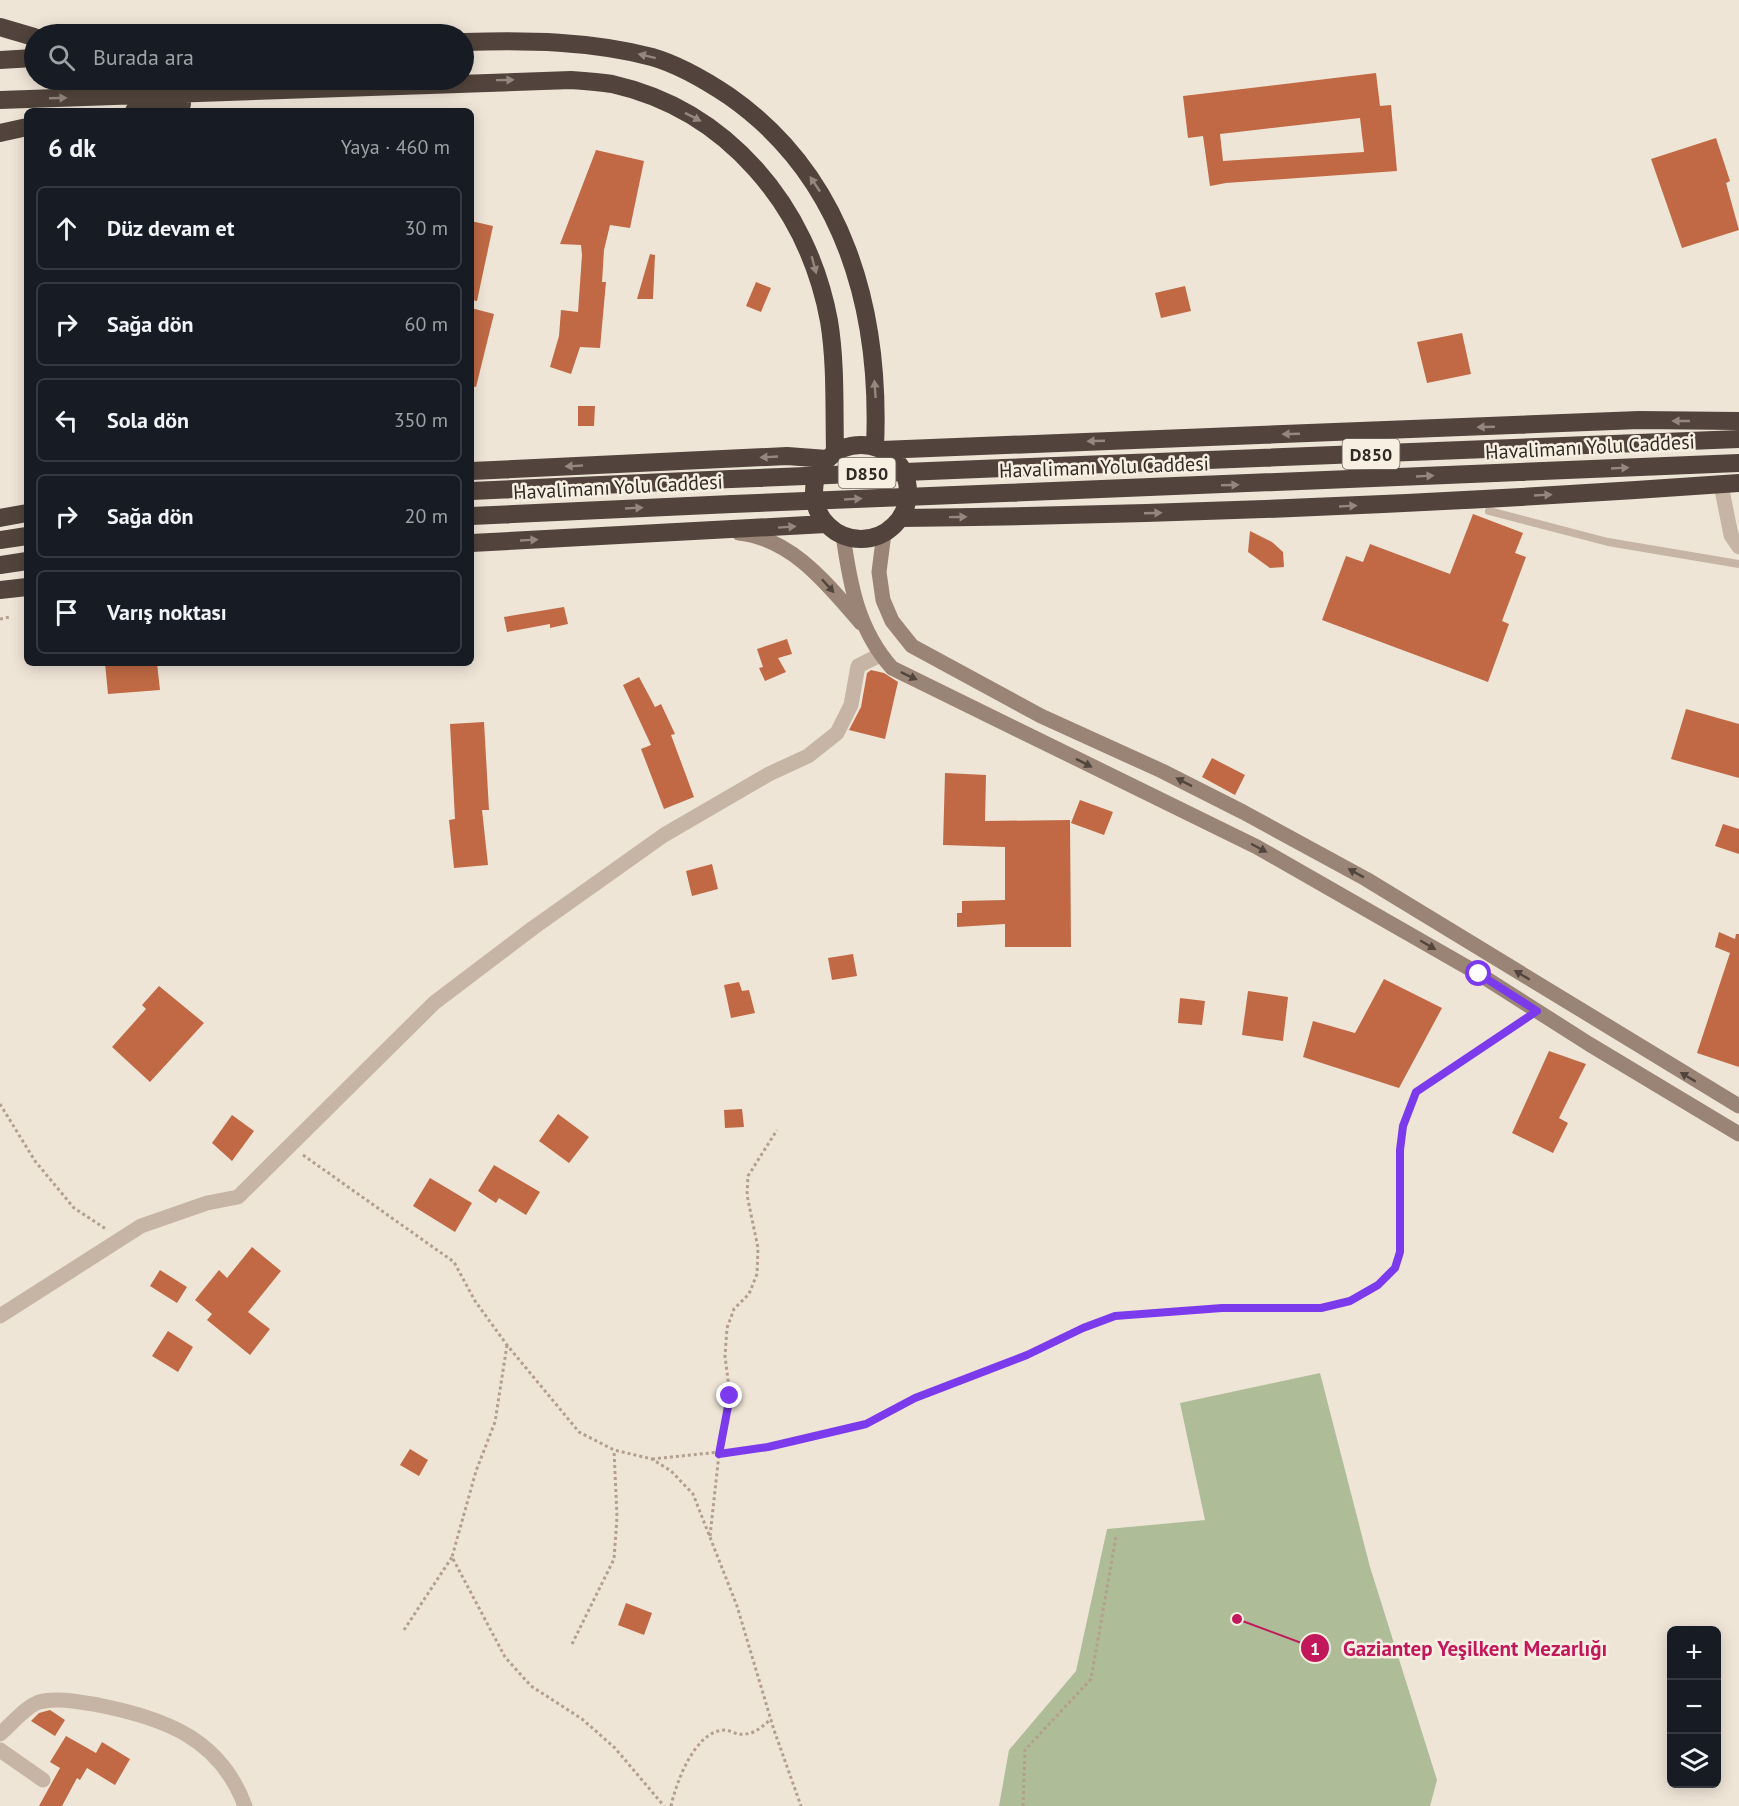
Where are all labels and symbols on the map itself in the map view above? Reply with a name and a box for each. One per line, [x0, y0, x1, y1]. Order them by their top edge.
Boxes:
one-way arrow [638, 51, 656, 61]
one-way arrow [496, 76, 515, 85]
one-way arrow [49, 93, 68, 103]
one-way arrow [685, 113, 702, 122]
one-way arrow [809, 176, 821, 192]
one-way arrow [810, 256, 819, 274]
one-way arrow [870, 379, 880, 398]
one-way arrow [1671, 416, 1690, 426]
one-way arrow [1476, 422, 1495, 431]
one-way arrow [1281, 429, 1300, 438]
street label: Havalimanı Yolu Caddesi [1485, 429, 1695, 465]
one-way arrow [1086, 436, 1105, 446]
road number: D850 [1342, 439, 1400, 469]
street label: Havalimanı Yolu Caddesi [999, 450, 1209, 484]
one-way arrow [759, 452, 778, 461]
road number: D850 [838, 458, 896, 488]
one-way arrow [564, 462, 583, 471]
one-way arrow [1610, 463, 1629, 472]
street label: Havalimanı Yolu Caddesi [513, 469, 723, 505]
one-way arrow [1416, 472, 1435, 481]
one-way arrow [1221, 480, 1240, 489]
one-way arrow [1533, 490, 1552, 499]
one-way arrow [844, 494, 863, 503]
one-way arrow [1338, 501, 1357, 510]
one-way arrow [625, 504, 644, 513]
one-way arrow [1144, 508, 1163, 517]
one-way arrow [949, 513, 968, 522]
one-way arrow [778, 522, 797, 531]
one-way arrow [520, 536, 539, 545]
one-way arrow [821, 578, 834, 593]
one-way arrow [901, 672, 918, 681]
one-way arrow [1075, 757, 1093, 767]
one-way arrow [1175, 777, 1192, 786]
one-way arrow [1251, 843, 1268, 853]
one-way arrow [1347, 868, 1364, 878]
one-way arrow [1420, 940, 1437, 950]
route start [1465, 960, 1491, 986]
one-way arrow [1514, 970, 1530, 981]
one-way arrow [1680, 1071, 1696, 1082]
route end [716, 1382, 742, 1408]
callout: Gaziantep Yeşilkent Mezarlığı [1300, 1629, 1619, 1668]
text: Gaziantep Yeşilkent Mezarlığı [1343, 1635, 1607, 1662]
text: 1 [1310, 1637, 1320, 1660]

